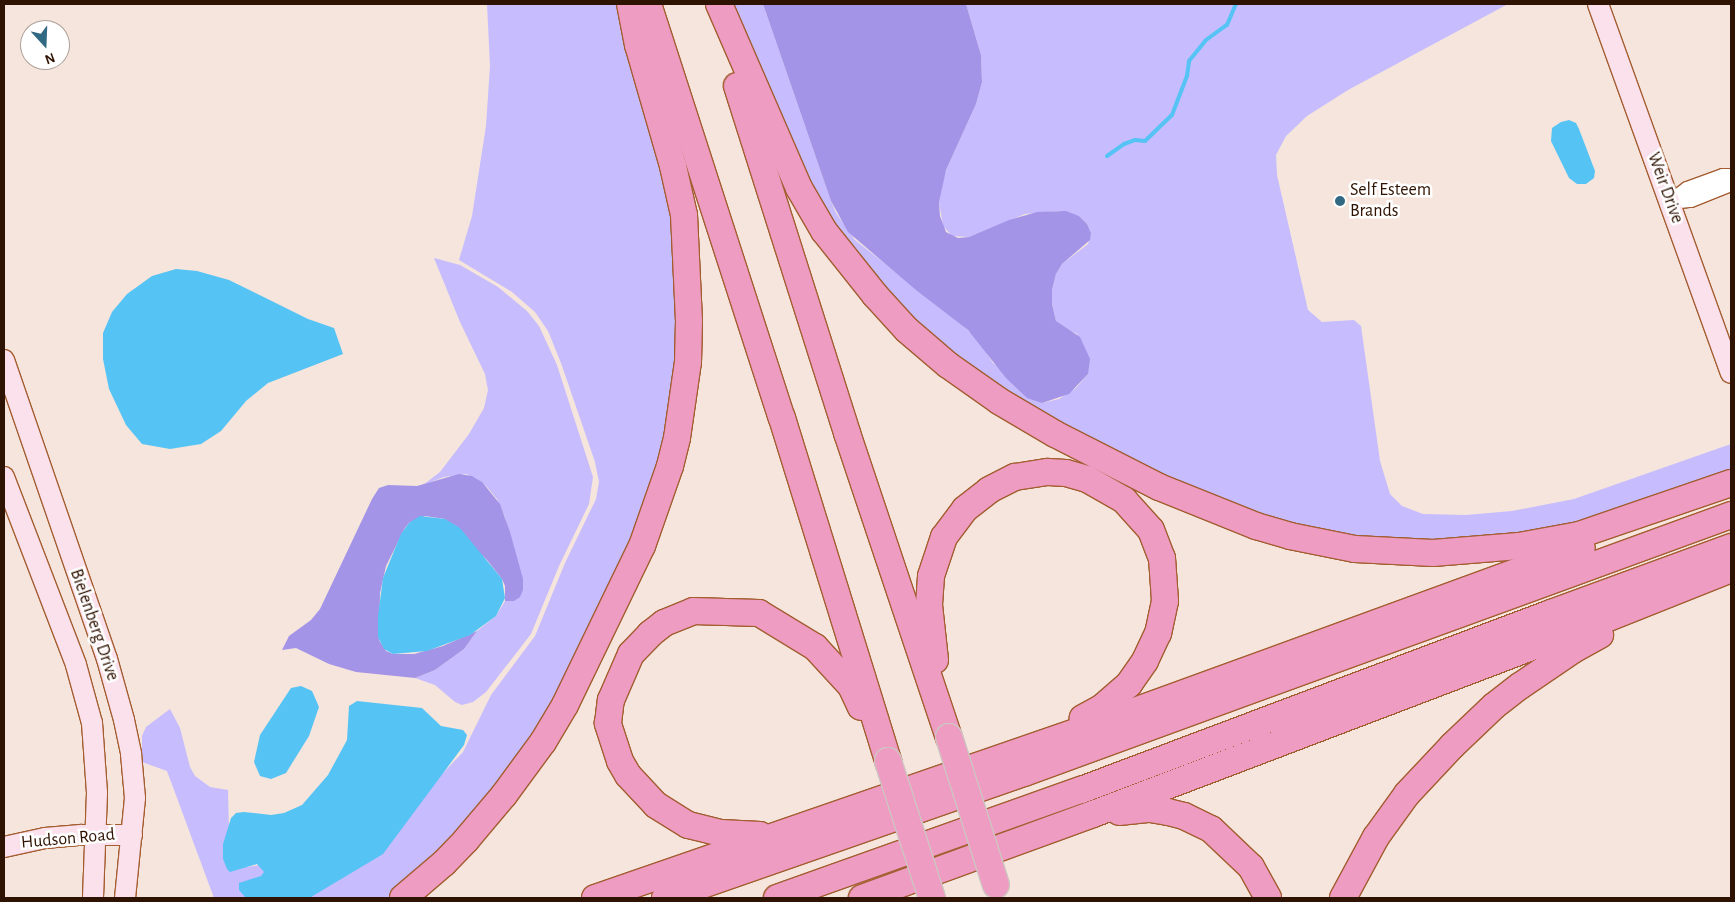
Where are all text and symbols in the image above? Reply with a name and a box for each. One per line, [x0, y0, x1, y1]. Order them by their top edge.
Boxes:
north arrow [20, 20, 70, 70]
text: N [43, 50, 57, 66]
street label: Weir Drive [1642, 149, 1688, 227]
place label: Self Esteem Brands [1350, 180, 1431, 222]
marker: Self Esteem Brands [1334, 195, 1346, 207]
street label: Bielenberg Drive [65, 566, 123, 684]
street label: Hudson Road [20, 824, 116, 854]

